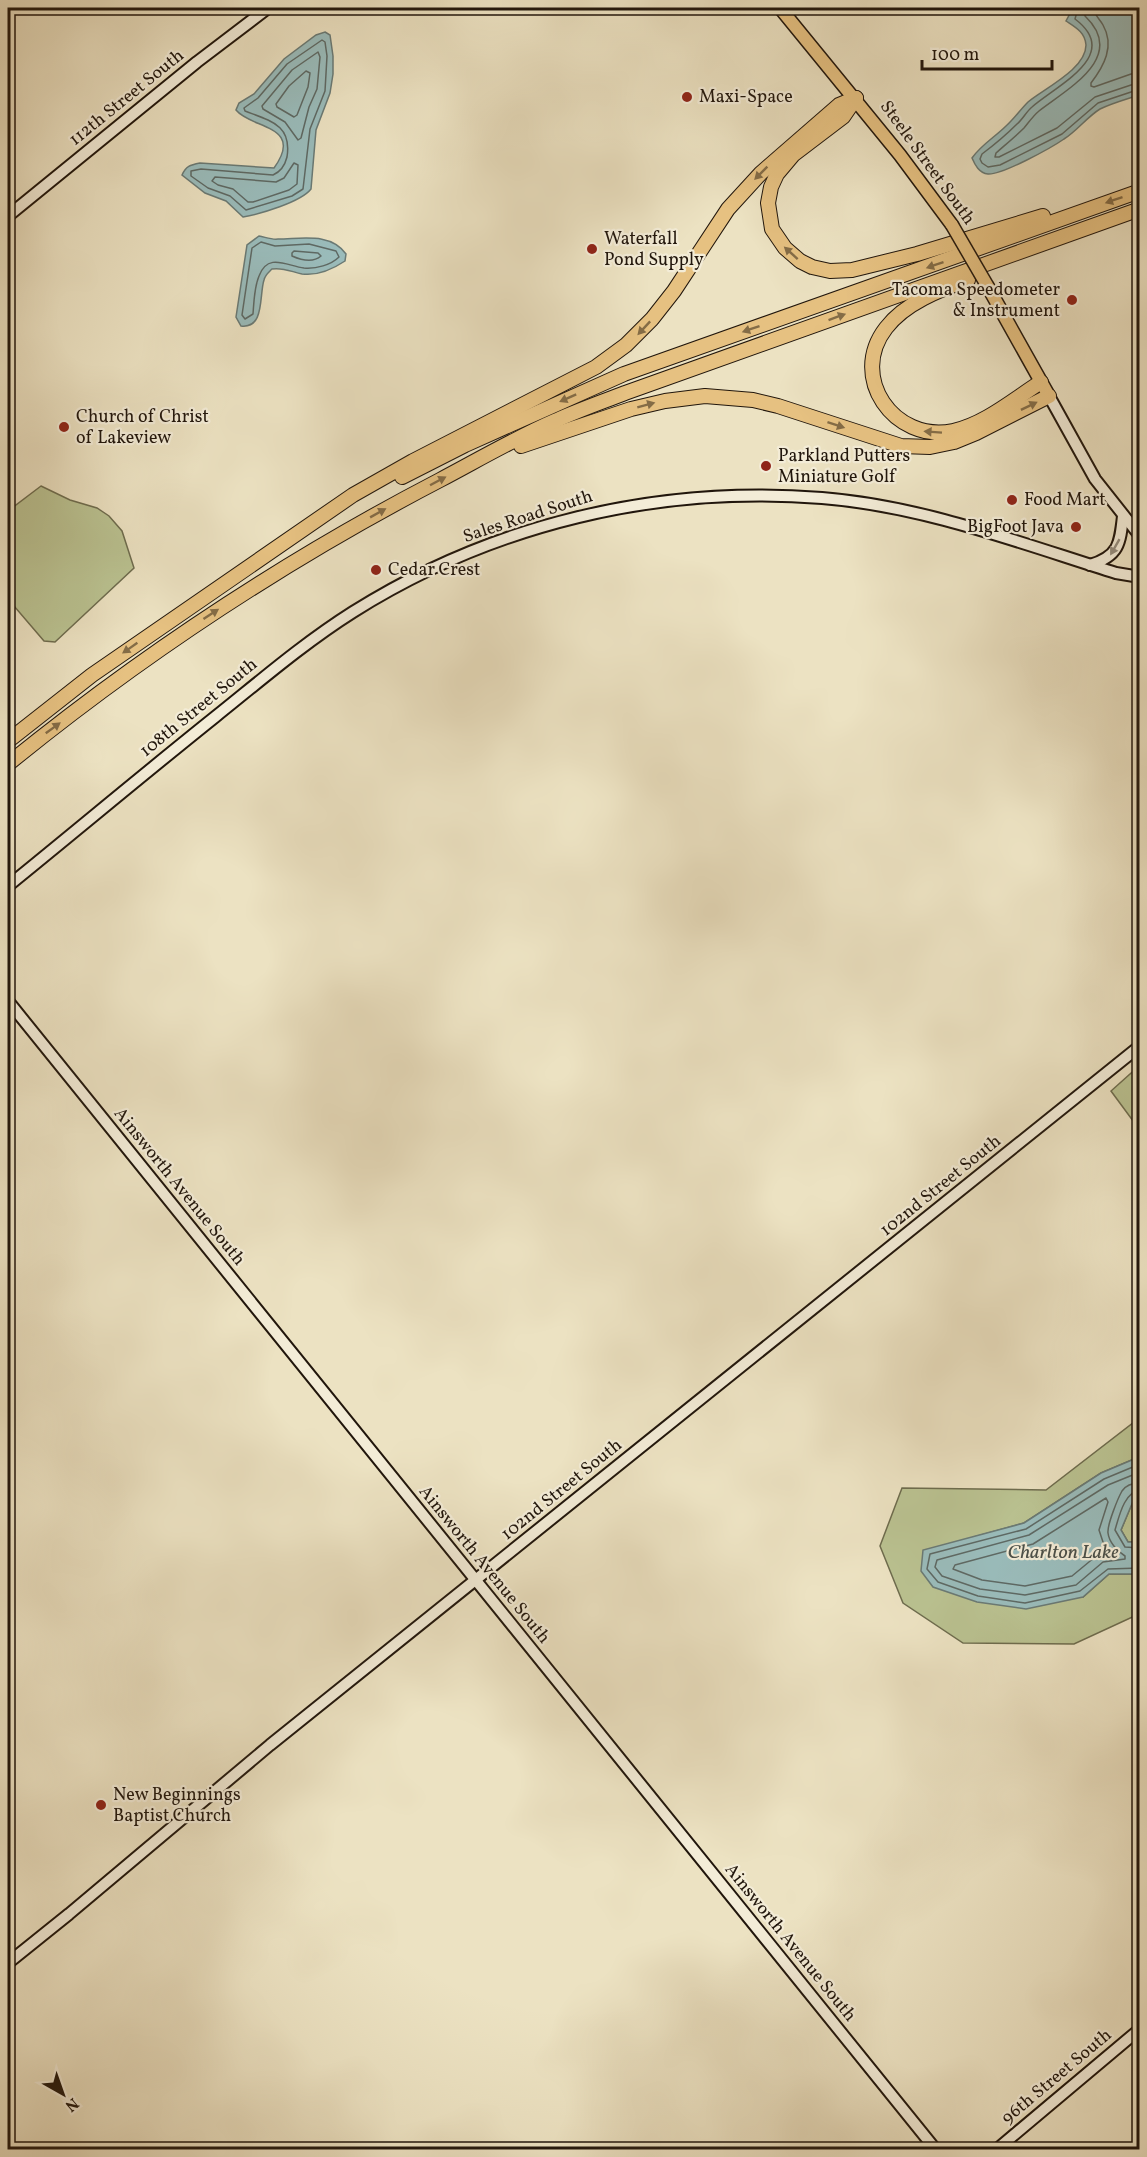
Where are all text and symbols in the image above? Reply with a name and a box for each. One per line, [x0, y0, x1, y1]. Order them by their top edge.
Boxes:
scale bar [922, 33, 1052, 71]
text: 100 m [931, 43, 980, 68]
street label: 112th Street South [64, 44, 190, 152]
place label: Maxi-Space [699, 85, 793, 110]
marker: Maxi-Space [680, 90, 694, 104]
street label: Steele Street South [873, 96, 981, 230]
one-way arrow [754, 165, 768, 180]
one-way arrow [1105, 195, 1123, 205]
place label: Waterfall Pond Supply [604, 227, 704, 273]
marker: Waterfall Pond Supply [585, 242, 599, 256]
one-way arrow [784, 247, 799, 260]
one-way arrow [925, 260, 943, 270]
place label: Tacoma Speedometer & Instrument [892, 278, 1060, 324]
marker: Tacoma Speedometer & Instrument [1065, 293, 1079, 307]
one-way arrow [828, 312, 846, 322]
one-way arrow [638, 320, 651, 335]
one-way arrow [741, 325, 759, 335]
one-way arrow [559, 393, 577, 403]
one-way arrow [637, 400, 655, 410]
one-way arrow [1021, 401, 1038, 411]
place label: Church of Christ of Lakeview [76, 405, 209, 451]
marker: Church of Christ of Lakeview [57, 420, 71, 434]
one-way arrow [827, 421, 845, 430]
one-way arrow [923, 427, 942, 436]
place label: Parkland Putters Miniature Golf [778, 444, 910, 490]
marker: Parkland Putters Miniature Golf [759, 459, 773, 473]
one-way arrow [429, 476, 446, 486]
street label: Sales Road South [460, 484, 596, 550]
place label: Food Mart [1024, 488, 1106, 513]
marker: Food Mart [1005, 493, 1019, 507]
one-way arrow [370, 508, 387, 518]
place label: BigFoot Java [967, 515, 1064, 540]
marker: BigFoot Java [1069, 520, 1083, 534]
one-way arrow [1110, 539, 1120, 556]
place label: Cedar Crest [388, 558, 480, 583]
marker: Cedar Crest [369, 563, 383, 577]
one-way arrow [203, 609, 219, 620]
one-way arrow [123, 642, 139, 654]
street label: 108th Street South [135, 652, 263, 763]
one-way arrow [45, 722, 61, 734]
street label: Ainsworth Avenue South [107, 1103, 251, 1272]
street label: 102nd Street South [875, 1129, 1007, 1243]
street label: 102nd Street South [496, 1433, 628, 1547]
street label: Ainsworth Avenue South [412, 1481, 556, 1650]
water label: Charlton Lake [1007, 1539, 1119, 1567]
place label: New Beginnings Baptist Church [113, 1783, 241, 1829]
marker: New Beginnings Baptist Church [94, 1798, 108, 1812]
street label: Ainsworth Avenue South [718, 1859, 862, 2028]
street label: 96th Street South [996, 2023, 1118, 2131]
north arrow [33, 2064, 93, 2124]
text: N [60, 2092, 83, 2116]

